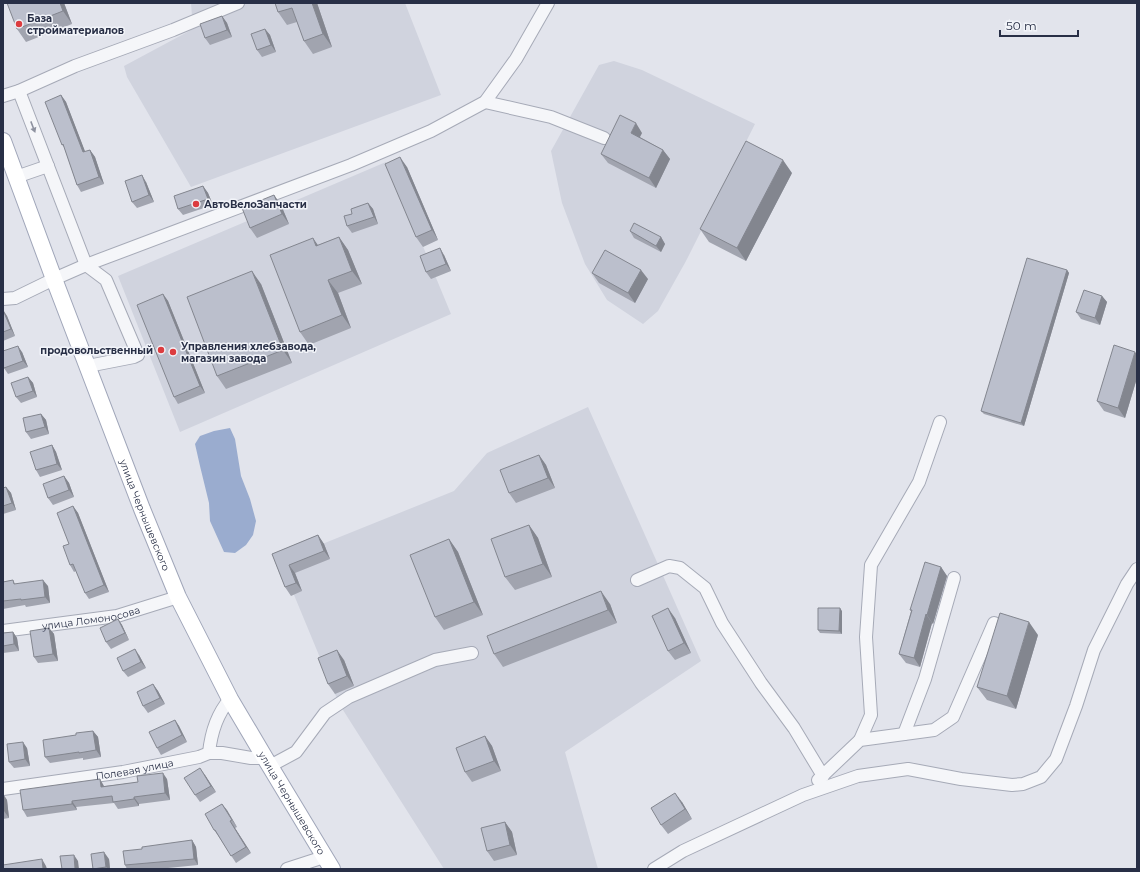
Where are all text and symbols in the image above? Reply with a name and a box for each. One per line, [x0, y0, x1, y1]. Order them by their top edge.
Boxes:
place label: База стройматериалов [27, 12, 124, 37]
scale bar [1000, 12, 1078, 38]
text: 50 m [1006, 18, 1037, 33]
marker: База стройматериалов [14, 19, 24, 29]
one-way arrow [31, 122, 37, 134]
place label: АвтоВелоЗапчасти [204, 198, 307, 211]
marker: АвтоВелоЗапчасти [191, 199, 201, 209]
place label: Управления хлебзавода, магазин завода [181, 340, 316, 365]
place label: продовольственный [40, 344, 153, 357]
marker: продовольственный [156, 345, 166, 355]
marker: Управления хлебзавода, магазин завода [168, 347, 178, 357]
street label: улица Чернышевского [117, 456, 173, 573]
street label: улица Ломоносова [40, 603, 142, 632]
street label: улица Чернышевского [255, 748, 328, 857]
street label: Полевая улица [95, 756, 175, 782]

